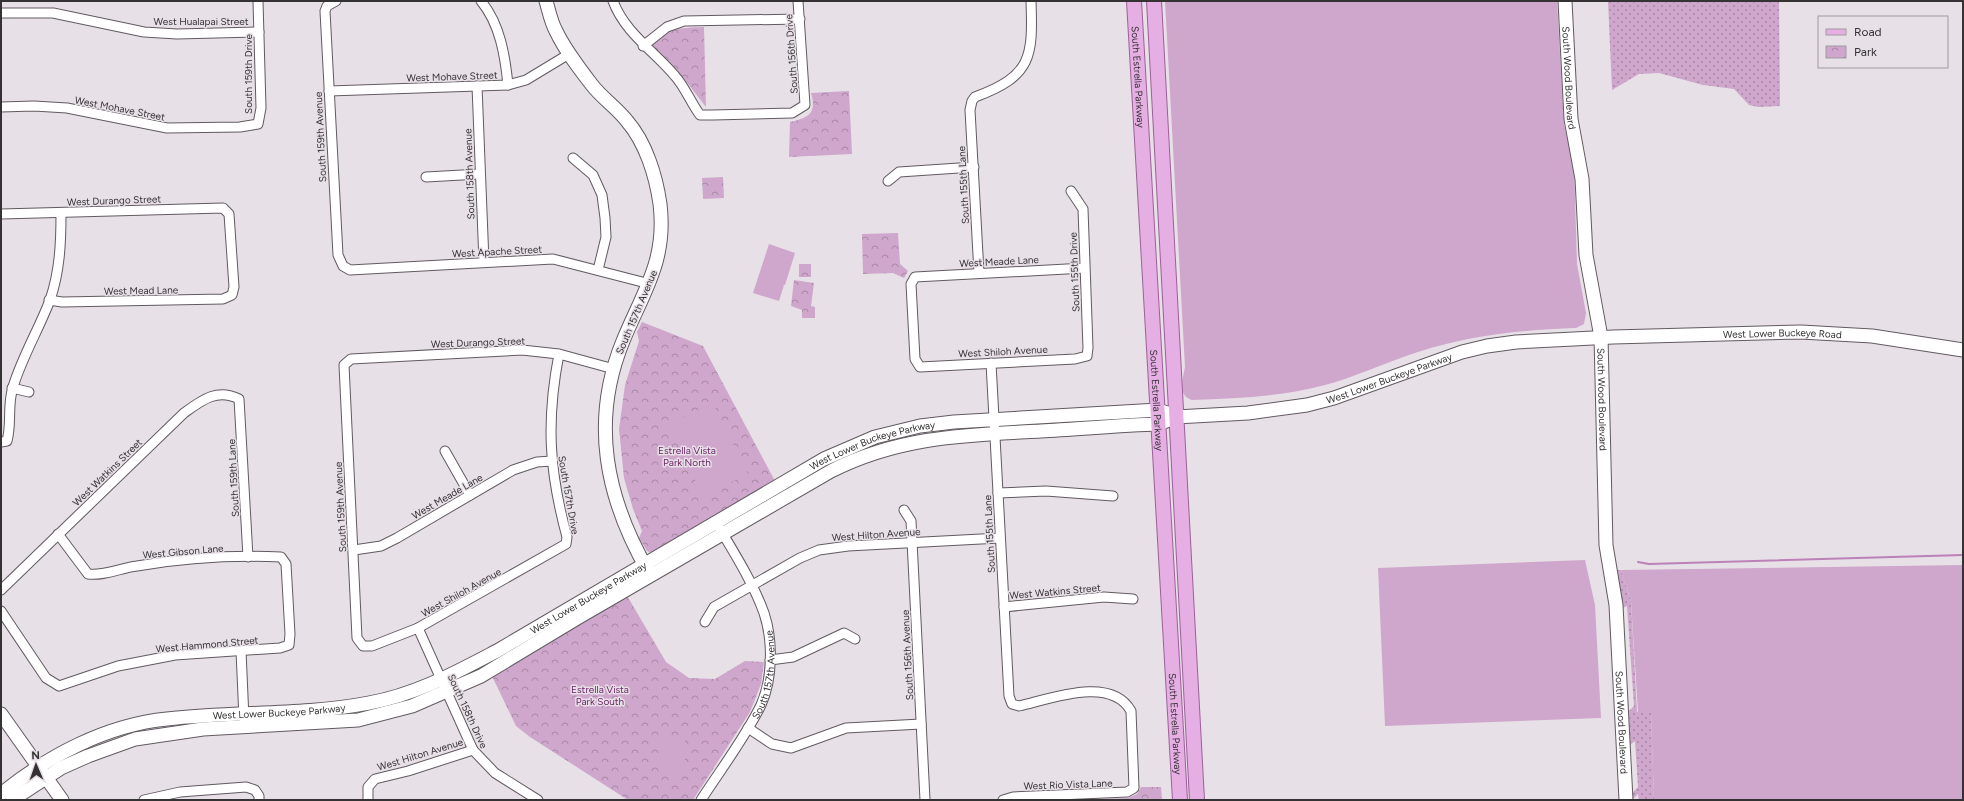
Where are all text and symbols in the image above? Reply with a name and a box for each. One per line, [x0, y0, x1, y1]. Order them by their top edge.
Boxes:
street label: South 156th Drive [782, 13, 801, 94]
street label: West Hualapai Street [154, 15, 249, 28]
legend [1818, 16, 1948, 68]
text: Road [1854, 25, 1882, 39]
street label: South Estrella Parkway [1128, 26, 1147, 129]
street label: South Wood Boulevard [1559, 26, 1579, 131]
street label: South 159th Drive [242, 34, 255, 114]
text: Park [1854, 45, 1877, 59]
street label: West Mohave Street [406, 68, 498, 85]
street label: South 159th Avenue [312, 91, 329, 183]
street label: West Mohave Street [74, 93, 166, 124]
street label: South 158th Avenue [461, 128, 478, 220]
street label: South 155th Lane [955, 145, 972, 224]
street label: West Durango Street [67, 192, 162, 209]
street label: South 155th Drive [1067, 231, 1082, 312]
street label: West Apache Street [452, 243, 543, 260]
street label: West Meade Lane [959, 253, 1040, 270]
street label: South 157th Avenue [613, 268, 660, 356]
street label: West Mead Lane [104, 283, 179, 298]
street label: West Lower Buckeye Road [1723, 326, 1842, 341]
street label: West Durango Street [431, 334, 526, 351]
street label: West Shiloh Avenue [958, 343, 1049, 360]
street label: South Wood Boulevard [1594, 348, 1610, 451]
street label: South Estrella Parkway [1147, 349, 1166, 452]
street label: West Lower Buckeye Parkway [1325, 350, 1455, 407]
street label: West Lower Buckeye Parkway [807, 418, 937, 473]
street label: West Watkins Street [70, 436, 145, 509]
street label: South 159th Lane [225, 438, 242, 517]
park label: Estrella Vista Park North [658, 444, 716, 469]
street label: South 157th Drive [555, 455, 582, 536]
street label: South 159th Avenue [332, 461, 349, 553]
street label: West Meade Lane [409, 471, 485, 522]
street label: South 155th Lane [981, 494, 998, 573]
street label: West Hilton Avenue [831, 525, 921, 544]
street label: West Gibson Lane [142, 541, 225, 562]
street label: West Lower Buckeye Parkway [528, 558, 650, 637]
street label: West Shiloh Avenue [419, 565, 504, 620]
street label: West Watkins Street [1009, 581, 1101, 602]
street label: South 156th Avenue [899, 609, 916, 701]
street label: South 157th Avenue [749, 629, 777, 721]
street label: West Hammond Street [155, 634, 259, 655]
street label: South Wood Boulevard [1612, 671, 1631, 774]
street label: South 158th Drive [445, 672, 491, 751]
street label: South Estrella Parkway [1166, 673, 1185, 776]
park label: Estrella Vista Park South [571, 683, 629, 708]
street label: West Lower Buckeye Parkway [212, 701, 347, 722]
street label: West Hilton Avenue [376, 735, 465, 774]
north arrow [16, 745, 56, 785]
text: N [31, 749, 40, 762]
street label: West Rio Vista Lane [1023, 776, 1113, 793]

